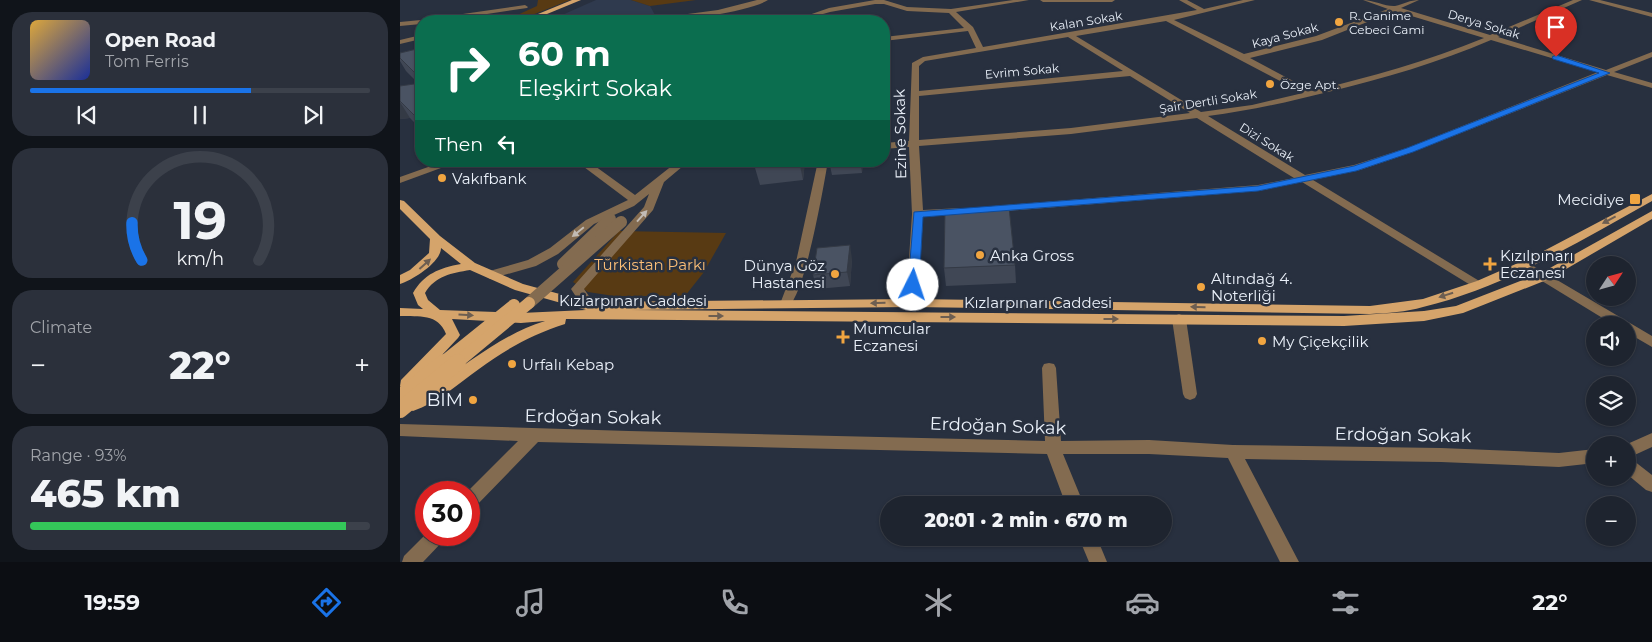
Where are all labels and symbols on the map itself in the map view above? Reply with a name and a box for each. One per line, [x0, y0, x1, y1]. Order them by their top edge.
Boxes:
street label: Derya Sokak [1446, 6, 1523, 42]
pin [1535, 6, 1577, 57]
street label: Kalan Sokak [1049, 8, 1124, 34]
place label: R. Ganime Cebeci Cami [1349, 8, 1424, 37]
marker: R. Ganime Cebeci Cami [1333, 16, 1345, 28]
street label: Kaya Sokak [1250, 19, 1321, 51]
street label: Evrim Sokak [984, 60, 1061, 82]
place label: Özge Apt. [1280, 77, 1339, 92]
marker: Özge Apt. [1264, 78, 1276, 90]
street label: Şair Dertli Sokak [1158, 86, 1259, 116]
street label: Ezine Sokak [890, 89, 910, 179]
street label: Dizi Sokak [1237, 119, 1298, 165]
place label: Vakıfbank [452, 169, 527, 188]
marker: Vakıfbank [436, 172, 448, 184]
place label: Mecidiye [1557, 190, 1624, 209]
marker: Mecidiye [1628, 192, 1642, 206]
one-way arrow [636, 210, 648, 222]
one-way arrow [1602, 216, 1616, 224]
one-way arrow [572, 226, 585, 237]
place label: Anka Gross [990, 246, 1074, 265]
place label: Kızılpınarı Eczanesi [1500, 246, 1573, 282]
marker: Anka Gross [974, 249, 986, 261]
park label: Türkistan Parkı [594, 255, 706, 274]
place label: Dünya Göz Hastanesi [744, 256, 825, 292]
north arrow [1586, 256, 1636, 306]
one-way arrow [418, 258, 431, 269]
position arrow [886, 258, 938, 310]
marker: Kızılpınarı Eczanesi [1484, 258, 1496, 270]
marker: Dünya Göz Hastanesi [829, 268, 841, 280]
place label: Altındağ 4. Noterliği [1211, 269, 1293, 305]
marker: Altındağ 4. Noterliği [1195, 281, 1207, 293]
street label: Kızlarpınarı Caddesi [559, 291, 707, 310]
one-way arrow [1438, 292, 1453, 300]
street label: Kızlarpınarı Caddesi [964, 293, 1112, 312]
one-way arrow [869, 299, 885, 307]
one-way arrow [1189, 303, 1205, 311]
one-way arrow [458, 312, 474, 320]
one-way arrow [708, 312, 724, 320]
one-way arrow [941, 314, 957, 322]
one-way arrow [1103, 315, 1119, 323]
place label: Mumcular Eczanesi [853, 319, 931, 355]
marker: Mumcular Eczanesi [837, 331, 849, 343]
place label: My Çiçekçilik [1272, 332, 1369, 351]
marker: My Çiçekçilik [1256, 335, 1268, 347]
place label: Urfalı Kebap [522, 355, 614, 374]
marker: Urfalı Kebap [506, 358, 518, 370]
place label: BİM [427, 389, 463, 411]
marker: BİM [467, 394, 479, 406]
street label: Erdoğan Sokak [524, 405, 662, 429]
street label: Erdoğan Sokak [929, 413, 1067, 439]
street label: Erdoğan Sokak [1334, 423, 1472, 447]
speed limit sign: 30 [415, 481, 480, 546]

